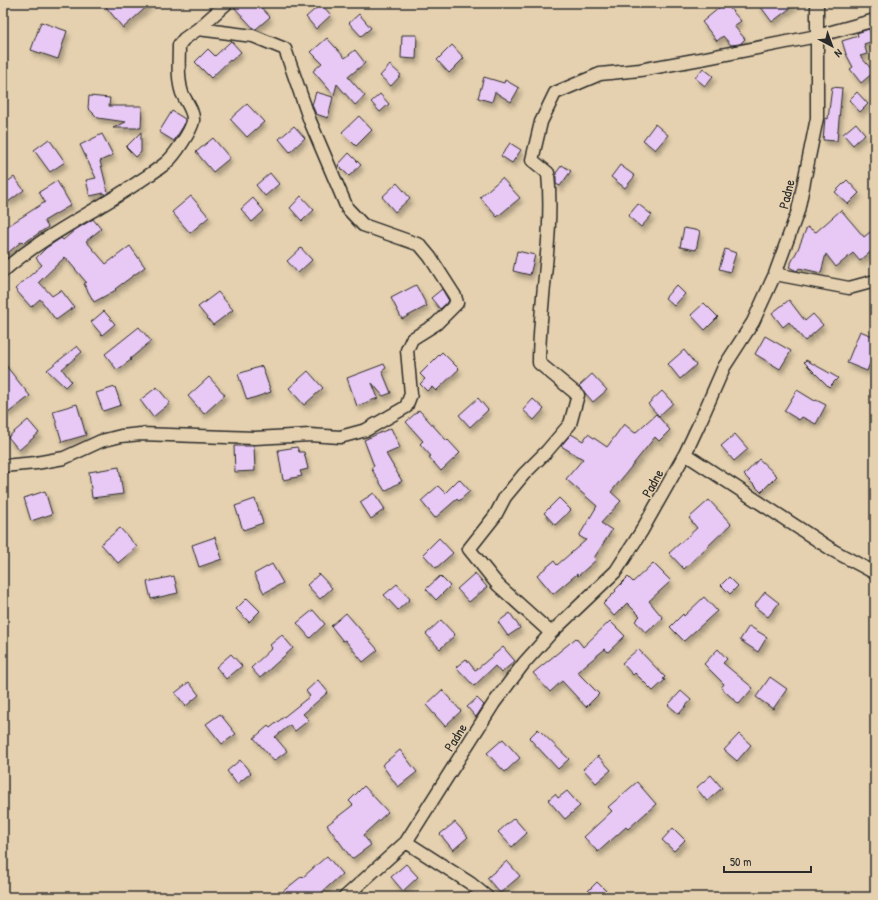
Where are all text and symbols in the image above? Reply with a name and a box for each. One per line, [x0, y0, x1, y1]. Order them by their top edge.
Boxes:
north arrow [812, 26, 852, 66]
text: N [832, 46, 845, 61]
street label: Padne [773, 177, 799, 211]
street label: Padne [637, 465, 668, 501]
street label: Padne [439, 719, 471, 755]
scale bar [724, 848, 811, 874]
text: 50 m [730, 853, 751, 870]

